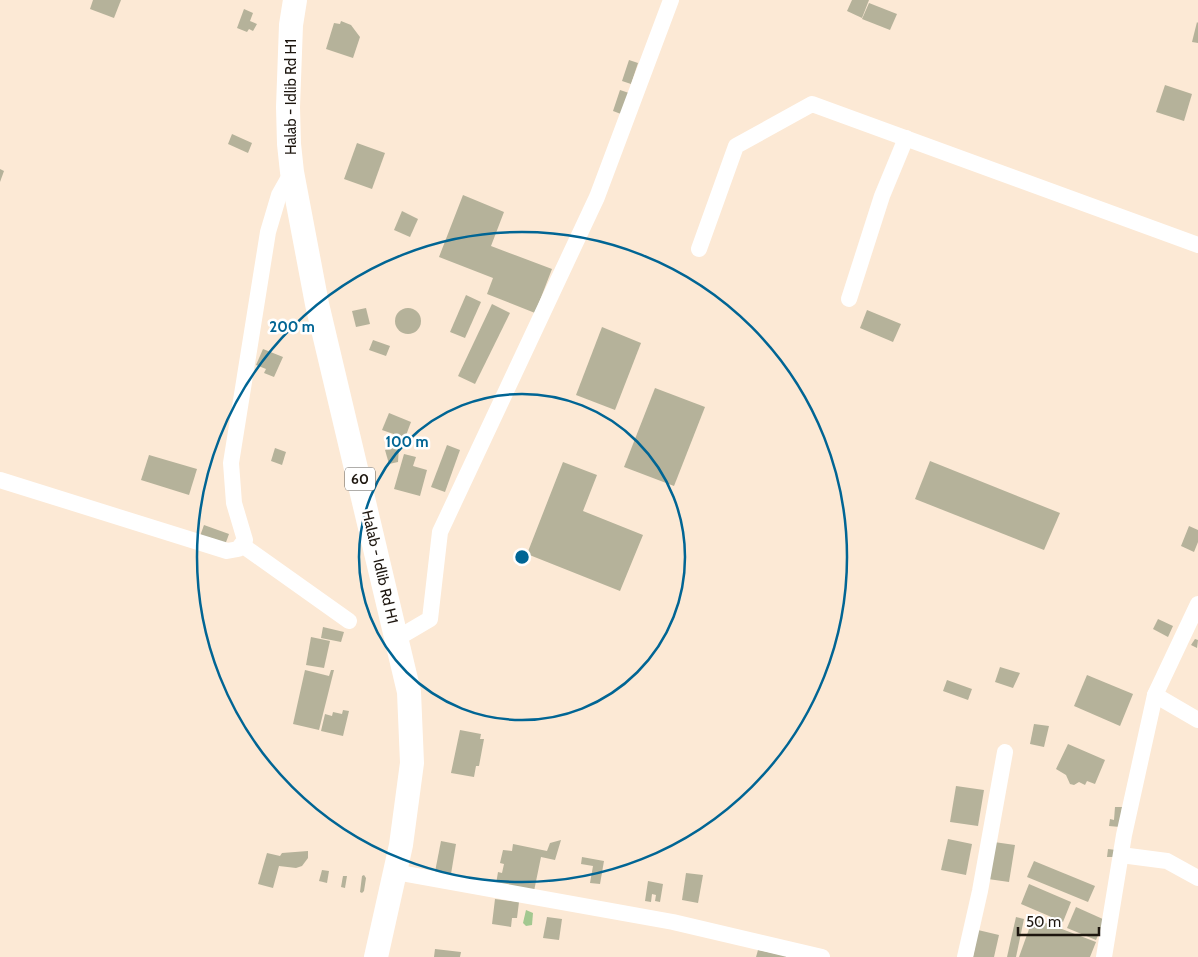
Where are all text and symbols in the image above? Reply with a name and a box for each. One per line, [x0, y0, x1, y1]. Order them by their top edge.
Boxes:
street label: Halab - Idlib Rd H1 [282, 39, 300, 155]
text: 200 m [269, 318, 315, 336]
text: 100 m [385, 433, 429, 451]
road number: 60 [345, 468, 375, 490]
street label: Halab - Idlib Rd H1 [358, 508, 402, 626]
centre of rings [513, 548, 531, 566]
scale bar [1018, 904, 1099, 936]
text: 50 m [1026, 913, 1061, 931]

